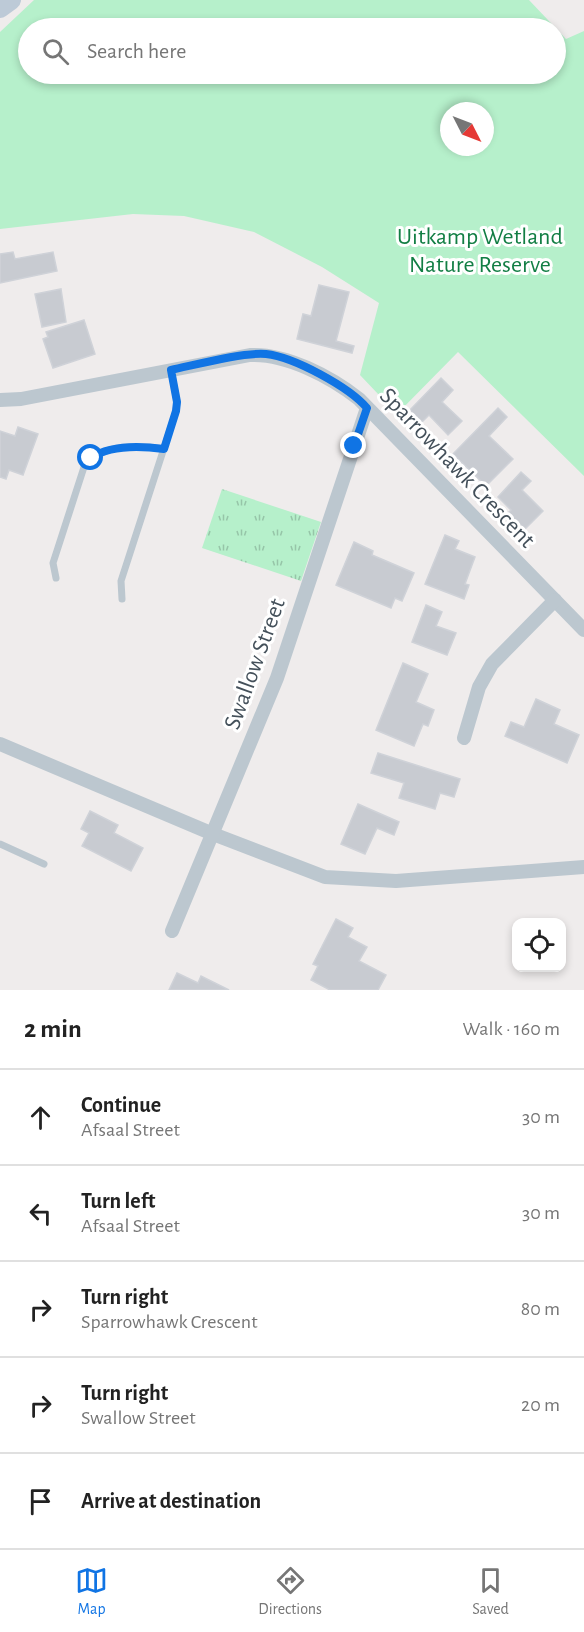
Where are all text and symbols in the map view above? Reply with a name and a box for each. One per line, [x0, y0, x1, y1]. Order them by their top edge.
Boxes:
search box [18, 18, 566, 84]
icon: search [39, 35, 72, 68]
text: Search here [87, 40, 186, 62]
north arrow [440, 102, 494, 156]
park label: Uitkamp Wetland Nature Reserve [397, 225, 563, 277]
street label: Sparrowhawk Crescent [375, 383, 539, 553]
route end [340, 432, 366, 458]
route start [77, 444, 103, 470]
street label: Swallow Street [220, 595, 290, 733]
map controls [512, 918, 566, 972]
button: locate [512, 918, 566, 972]
text: 2 min [24, 1016, 82, 1042]
text: Walk · 160 m [463, 1019, 560, 1039]
text: Continue [81, 1094, 161, 1116]
icon: ahead [24, 1101, 57, 1134]
text: 30 m [522, 1107, 560, 1127]
text: Afsaal Street [81, 1120, 180, 1140]
text: Turn left [81, 1190, 155, 1212]
icon: left [24, 1197, 57, 1230]
text: 30 m [522, 1203, 560, 1223]
text: Afsaal Street [81, 1216, 180, 1236]
text: Turn right [81, 1286, 168, 1308]
icon: right [24, 1293, 57, 1326]
text: 80 m [521, 1299, 560, 1319]
text: Sparrowhawk Crescent [81, 1312, 258, 1332]
text: Turn right [81, 1382, 168, 1404]
icon: right [24, 1389, 57, 1422]
text: 20 m [521, 1395, 560, 1415]
text: Swallow Street [81, 1408, 196, 1428]
icon: arrive [24, 1485, 57, 1518]
text: Arrive at destination [81, 1490, 261, 1512]
tab: Map [75, 1564, 108, 1619]
tab: Directions [258, 1564, 322, 1619]
tab: Saved [472, 1564, 509, 1619]

